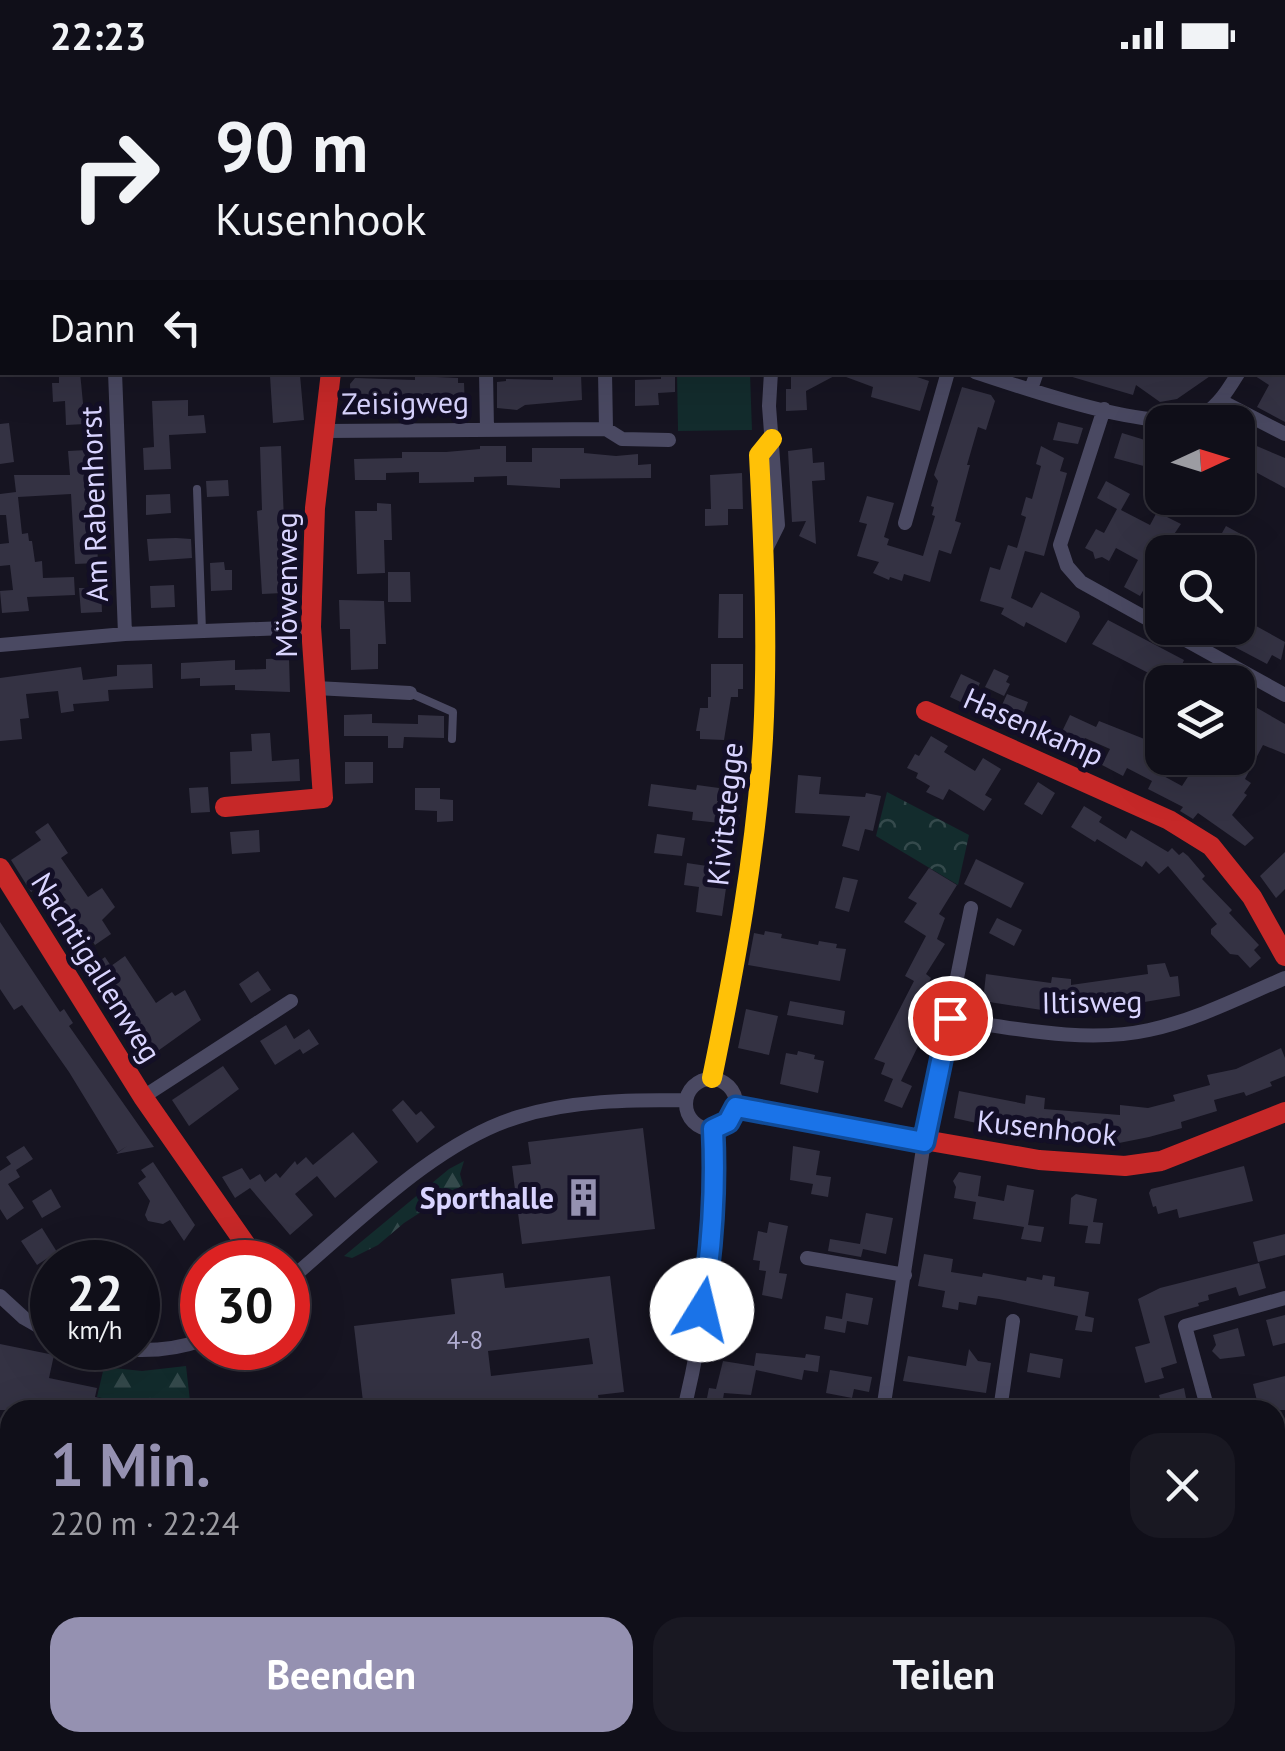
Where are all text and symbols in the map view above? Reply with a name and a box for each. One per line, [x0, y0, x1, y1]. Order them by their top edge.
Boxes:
text: 22:23 [50, 11, 146, 60]
text: 90 m [215, 101, 368, 191]
icon: right [50, 110, 180, 240]
text: Kusenhook [215, 189, 426, 247]
icon: left [155, 300, 210, 355]
text: Dann [50, 303, 135, 352]
street label: Zeisigweg [341, 381, 469, 423]
north arrow [1145, 405, 1255, 515]
map controls [1145, 405, 1255, 775]
street label: Am Rabenhorst [70, 406, 116, 602]
street label: Möwenweg [266, 512, 305, 658]
button: search [1145, 535, 1255, 645]
button: layers [1145, 665, 1255, 775]
street label: Hasenkamp [958, 678, 1110, 774]
street label: Kivitstegge [697, 740, 751, 888]
street label: Nachtigallenweg [23, 865, 171, 1069]
pin [908, 976, 993, 1061]
street label: Iltisweg [1041, 981, 1143, 1021]
icon: arrive [923, 991, 978, 1046]
street label: Kusenhook [975, 1100, 1120, 1154]
building icon: Sporthalle [563, 1176, 605, 1218]
place label: Sporthalle [420, 1178, 554, 1217]
speed limit sign: 30 [180, 1240, 310, 1370]
position arrow [650, 1258, 754, 1362]
text: 22 [67, 1260, 123, 1325]
text: km/h [68, 1314, 122, 1346]
house number: 4-8 [447, 1324, 483, 1356]
text: 1 Min. [50, 1425, 211, 1503]
button: close [1130, 1433, 1235, 1538]
text: 220 m · 22:24 [50, 1502, 239, 1544]
button: Beenden [50, 1617, 633, 1732]
button: Teilen [653, 1617, 1235, 1732]

